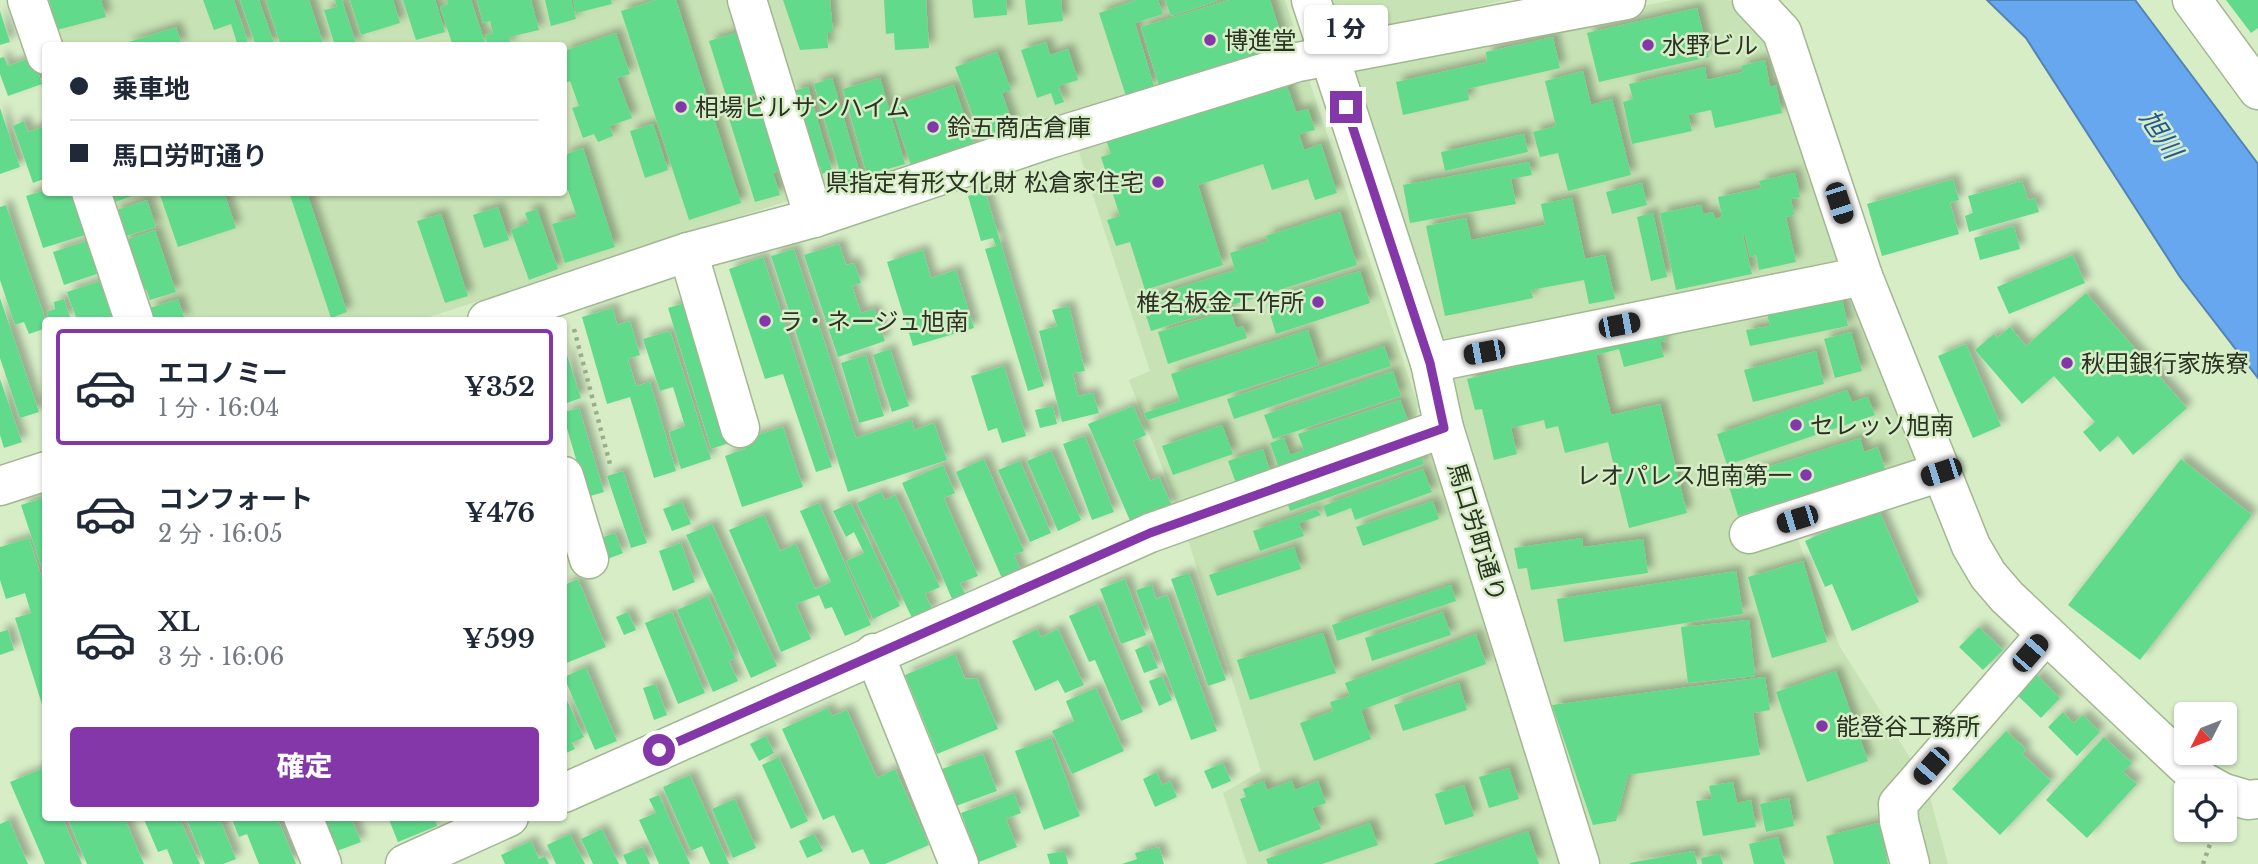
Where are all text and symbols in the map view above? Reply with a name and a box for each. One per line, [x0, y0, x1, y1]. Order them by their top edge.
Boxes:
callout: 1 分 [1304, 6, 1388, 55]
text: 1 分 [1326, 15, 1366, 43]
place label: 博進堂 [1224, 26, 1296, 55]
place label: 水野ビル [1662, 31, 1758, 60]
marker: 博進堂 [1202, 32, 1218, 48]
marker: 水野ビル [1640, 37, 1656, 53]
text: 乗車地 [112, 73, 190, 105]
route end [1330, 91, 1362, 123]
place label: 相場ビルサンハイム [695, 93, 910, 122]
marker: 相場ビルサンハイム [673, 99, 689, 115]
water label: 旭川 [2133, 103, 2190, 167]
place label: 鈴五商店倉庫 [947, 113, 1091, 142]
marker: 鈴五商店倉庫 [925, 119, 941, 135]
text: 馬口労町通り [112, 140, 268, 172]
place label: 県指定有形文化財 松倉家住宅 [825, 168, 1144, 197]
marker: 県指定有形文化財 松倉家住宅 [1150, 174, 1166, 190]
car [1823, 180, 1856, 226]
place label: 椎名板金工作所 [1136, 288, 1304, 317]
marker: 椎名板金工作所 [1310, 294, 1326, 310]
place label: ラ・ネージュ旭南 [779, 307, 969, 336]
car [1597, 311, 1642, 339]
marker: ラ・ネージュ旭南 [757, 313, 773, 329]
car [1462, 338, 1507, 366]
place label: 秋田銀行家族寮 [2081, 349, 2249, 378]
marker: 秋田銀行家族寮 [2059, 355, 2075, 371]
icon: car [74, 356, 137, 419]
text: エコノミー [158, 357, 288, 389]
text: ¥352 [464, 371, 535, 403]
text: 1 分 · 16:04 [158, 394, 279, 422]
place label: セレッソ旭南 [1810, 411, 1954, 440]
marker: セレッソ旭南 [1788, 417, 1804, 433]
car [1918, 456, 1965, 488]
street label: 馬口労町通り [1442, 459, 1512, 605]
place label: レオパレス旭南第一 [1576, 461, 1792, 490]
marker: レオパレス旭南第一 [1798, 467, 1814, 483]
icon: car [74, 482, 137, 545]
text: コンフォート [158, 483, 313, 515]
text: ¥476 [465, 497, 535, 529]
car [1774, 503, 1821, 535]
text: 2 分 · 16:05 [158, 520, 283, 548]
text: XL [158, 606, 200, 638]
icon: car [74, 608, 137, 671]
text: ¥599 [462, 623, 535, 655]
car [2009, 630, 2052, 676]
text: 3 分 · 16:06 [158, 643, 284, 671]
north arrow [2174, 702, 2236, 765]
map controls [2174, 702, 2237, 842]
place label: 能登谷工務所 [1836, 712, 1980, 741]
marker: 能登谷工務所 [1814, 718, 1830, 734]
button: 確定 [70, 727, 539, 807]
route start [643, 734, 675, 766]
car [1910, 743, 1953, 789]
button: locate [2174, 779, 2237, 842]

